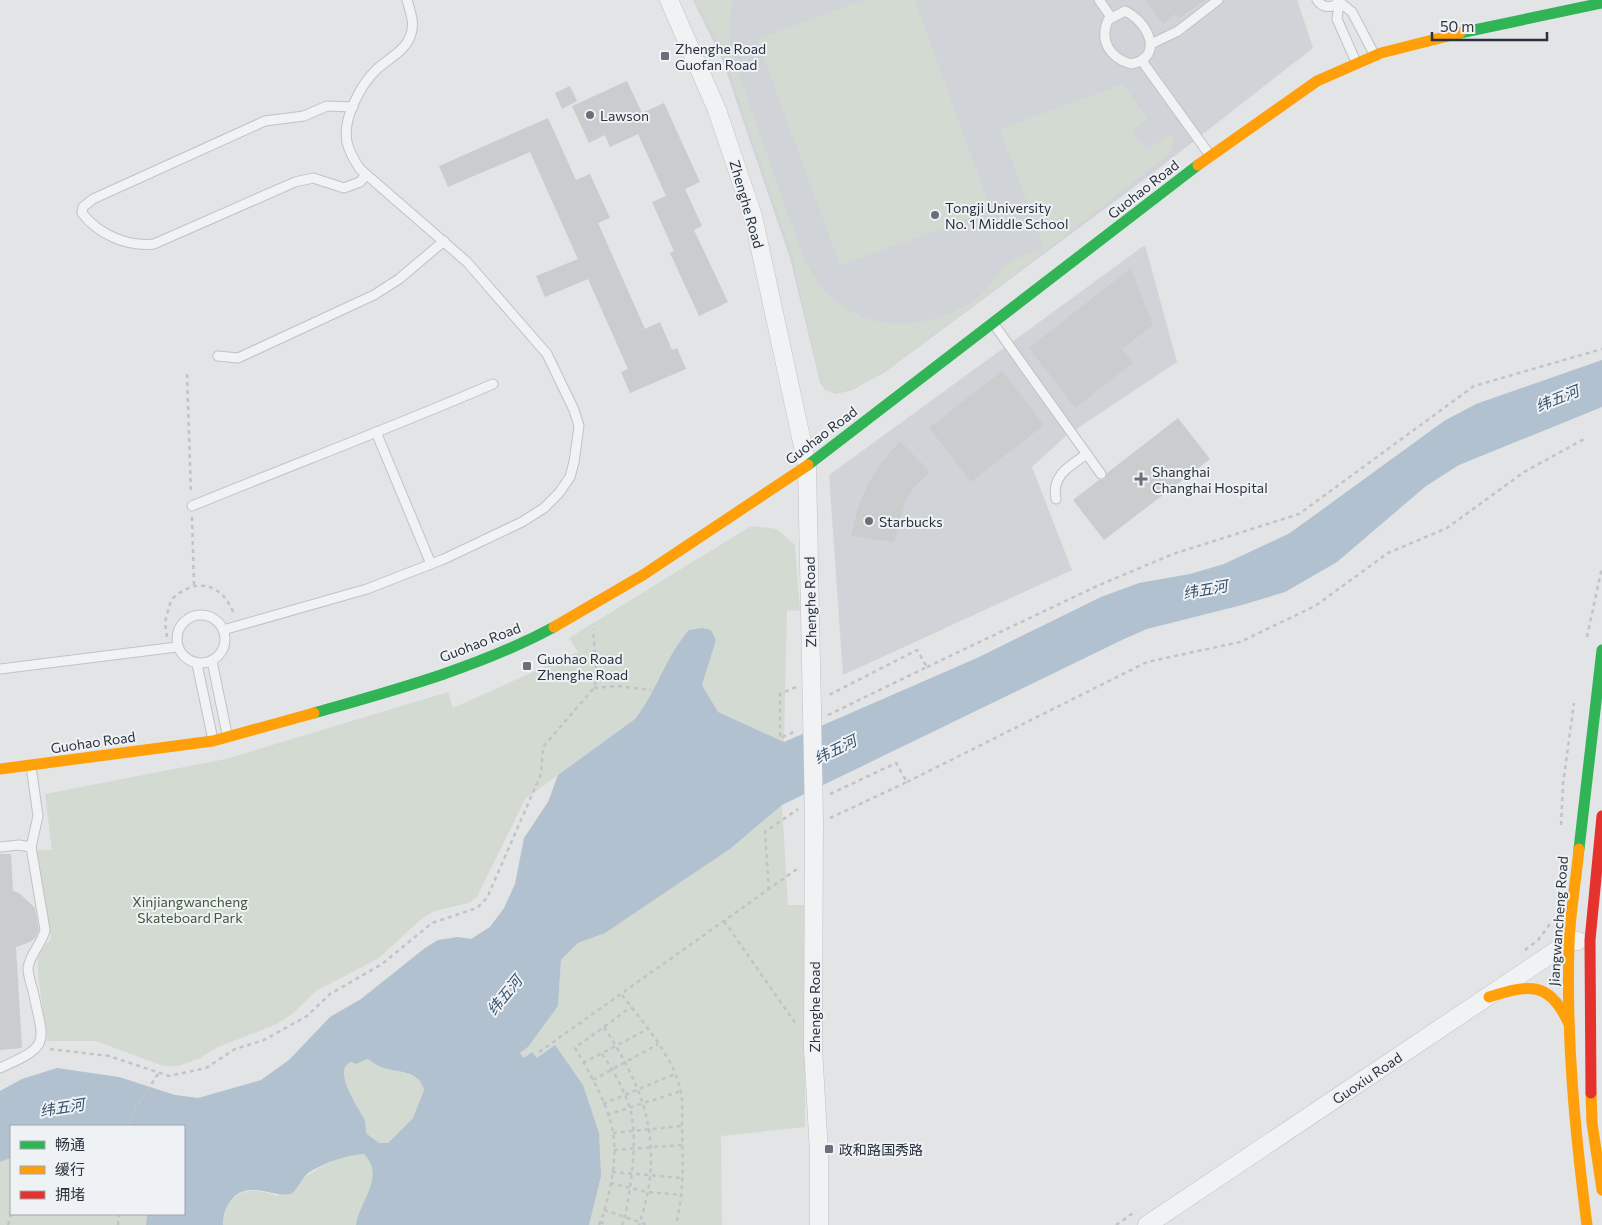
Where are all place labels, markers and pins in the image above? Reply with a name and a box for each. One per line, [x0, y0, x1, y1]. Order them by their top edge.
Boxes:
place label: Zhenghe Road Guofan Road [675, 40, 766, 73]
marker: Zhenghe Road Guofan Road [659, 50, 671, 62]
place label: Lawson [600, 107, 649, 124]
marker: Lawson [584, 109, 596, 121]
place label: Tongji University No. 1 Middle School [945, 199, 1068, 232]
marker: Tongji University No. 1 Middle School [929, 209, 941, 221]
place label: Shanghai Changhai Hospital [1152, 463, 1268, 496]
marker: Shanghai Changhai Hospital [1134, 472, 1148, 486]
place label: Starbucks [879, 513, 943, 530]
marker: Starbucks [863, 515, 875, 527]
place label: Guohao Road Zhenghe Road [537, 650, 628, 683]
marker: Guohao Road Zhenghe Road [521, 660, 533, 672]
place label: 政和路国秀路 [839, 1141, 923, 1158]
marker: 政和路国秀路 [823, 1143, 835, 1155]

